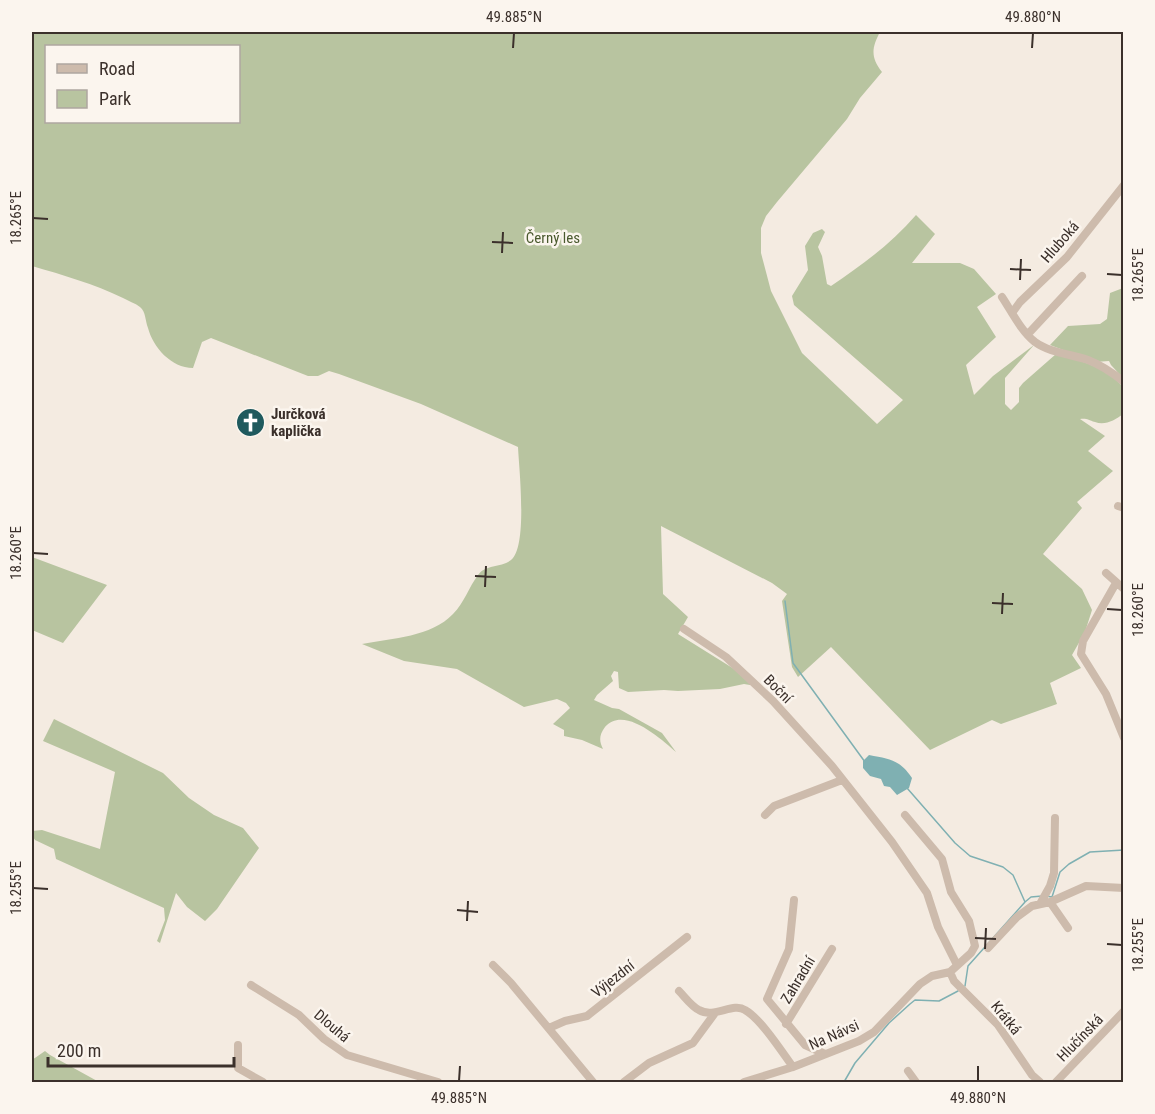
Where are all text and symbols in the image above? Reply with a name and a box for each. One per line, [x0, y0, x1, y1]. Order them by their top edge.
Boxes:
text: 49.885°N [486, 8, 542, 26]
text: 49.880°N [1005, 8, 1061, 26]
legend [45, 45, 240, 123]
text: Road [99, 58, 135, 79]
text: Park [99, 88, 131, 109]
text: 18.265°E [7, 191, 25, 245]
street label: Hluboká [1037, 218, 1083, 266]
park label: Černý les [526, 229, 580, 247]
text: 18.265°E [1129, 248, 1147, 302]
place label: Jurčková kaplička [271, 405, 326, 440]
church icon: Jurčková kaplička [234, 407, 266, 439]
text: 18.260°E [7, 526, 25, 580]
text: 18.260°E [1129, 583, 1147, 637]
street label: Boční [760, 671, 797, 708]
text: 18.255°E [7, 861, 25, 915]
text: 18.255°E [1129, 918, 1147, 972]
street label: Zahradní [777, 952, 820, 1007]
street label: Výjezdní [588, 956, 639, 1001]
street label: Krátká [987, 998, 1025, 1038]
street label: Dlouhá [310, 1006, 354, 1046]
street label: Hlučínská [1053, 1011, 1107, 1065]
street label: Na Návsi [806, 1016, 862, 1054]
scale bar [48, 1030, 234, 1068]
text: 200 m [57, 1040, 101, 1061]
text: 49.885°N [431, 1089, 487, 1107]
text: 49.880°N [950, 1089, 1006, 1107]

